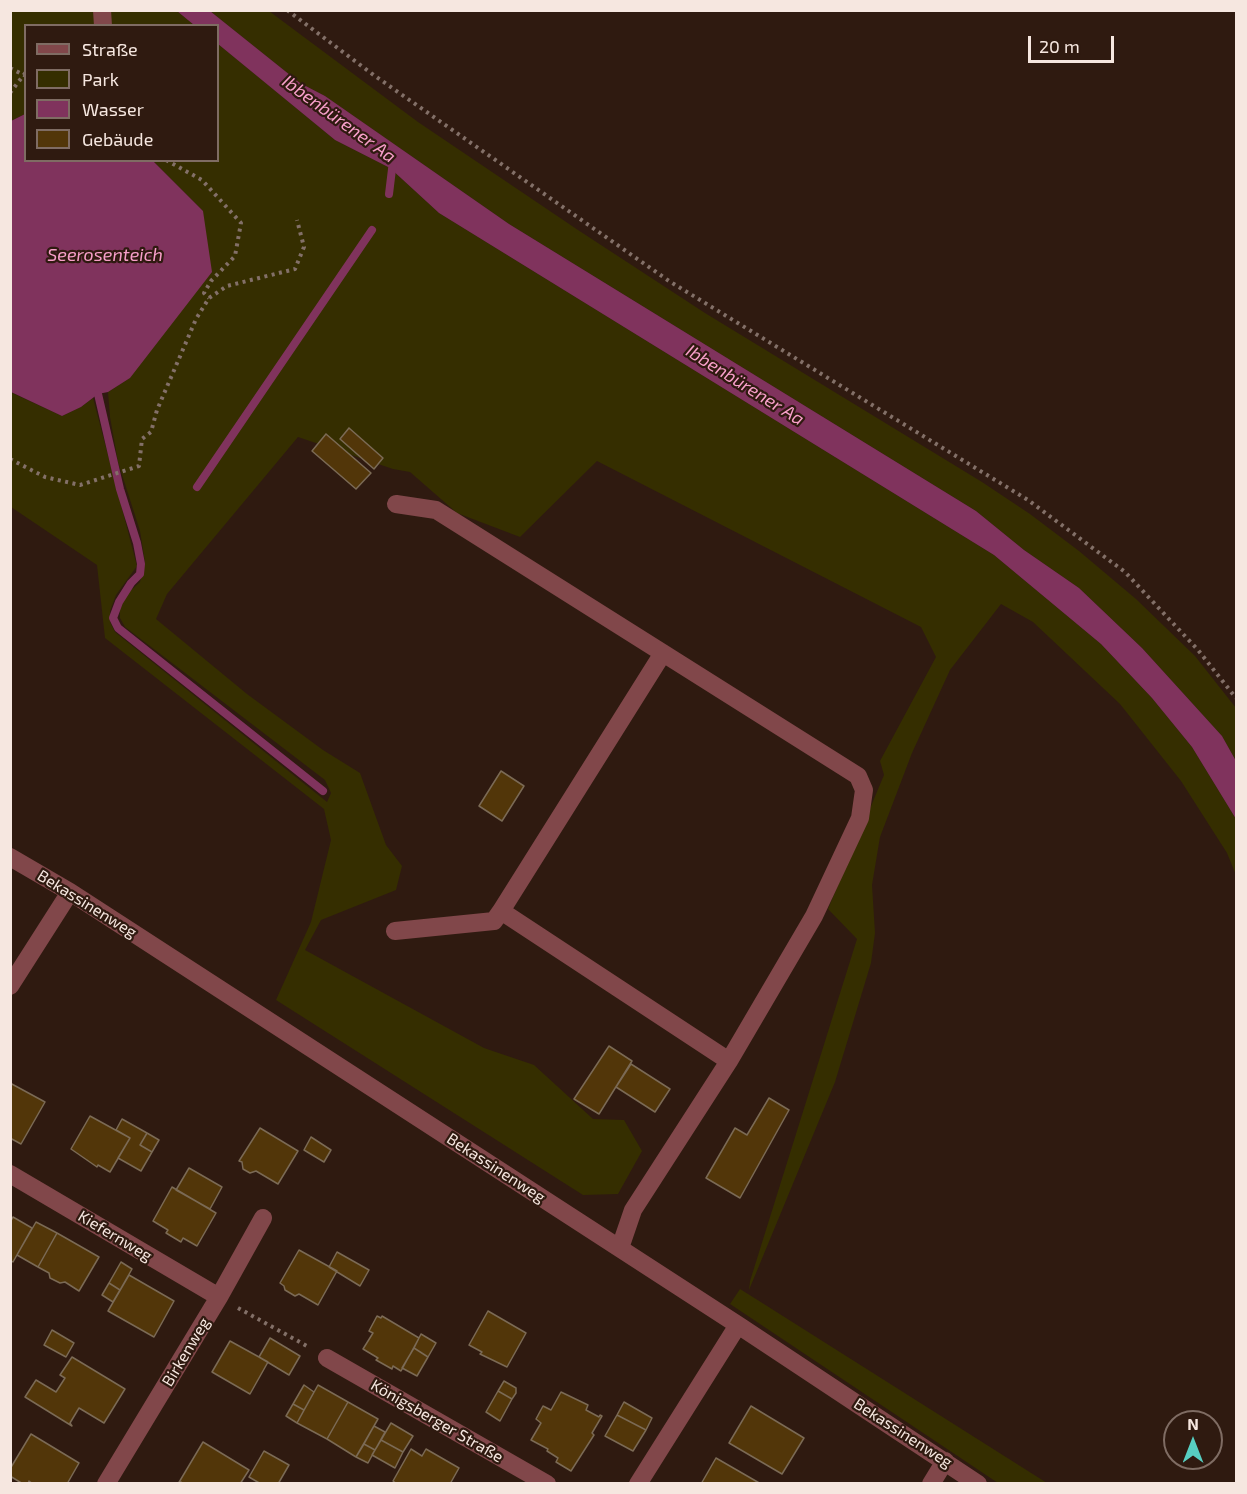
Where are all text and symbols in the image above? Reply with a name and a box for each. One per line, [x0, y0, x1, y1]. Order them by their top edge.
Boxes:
legend [24, 24, 219, 162]
scale bar [1031, 24, 1116, 62]
text: 20 m [1039, 35, 1080, 57]
text: Straße [82, 38, 138, 60]
text: Park [82, 68, 119, 90]
water label: Ibbenbürener Aa [278, 71, 400, 167]
text: Wasser [82, 98, 144, 120]
text: Gebäude [82, 128, 153, 150]
water label: Seerosenteich [47, 244, 163, 266]
water label: Ibbenbürener Aa [682, 340, 808, 430]
street label: Bekassinenweg [34, 866, 140, 942]
street label: Bekassinenweg [443, 1129, 549, 1207]
street label: Kiefernweg [75, 1206, 155, 1266]
street label: Birkenweg [158, 1314, 214, 1390]
street label: Königsberger Straße [367, 1375, 507, 1467]
street label: Bekassinenweg [850, 1394, 956, 1472]
north arrow [1163, 1410, 1223, 1470]
text: N [1187, 1414, 1199, 1433]

